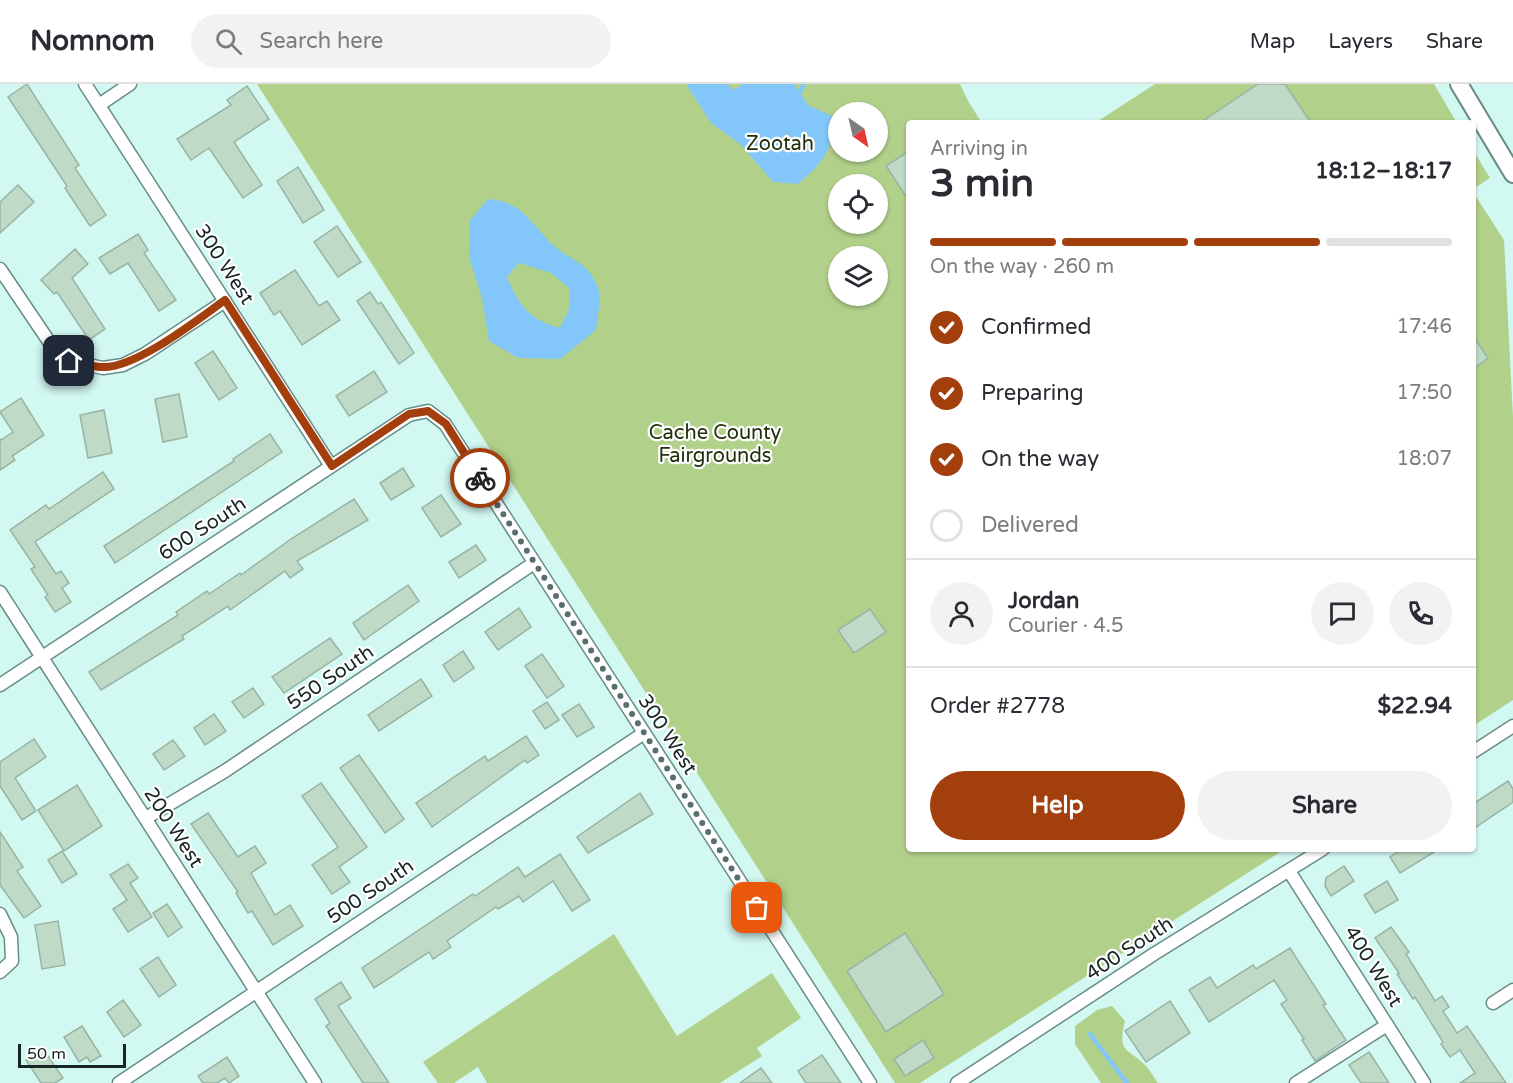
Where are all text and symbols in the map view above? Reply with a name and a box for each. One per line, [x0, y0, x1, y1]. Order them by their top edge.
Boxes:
search box [191, 14, 611, 68]
text: Nomnom [30, 24, 155, 58]
icon: search [212, 25, 245, 58]
text: Search here [260, 28, 383, 54]
text: Map [1250, 29, 1295, 54]
text: Layers [1328, 29, 1393, 54]
text: Share [1426, 29, 1483, 54]
north arrow [828, 102, 888, 162]
map controls [828, 102, 888, 306]
park label: Zootah [746, 132, 814, 156]
text: Arriving in [930, 137, 1028, 161]
text: 18:12–18:17 [1315, 158, 1452, 184]
text: 3 min [930, 160, 1034, 207]
button: locate [828, 174, 888, 234]
street label: 300 West [189, 220, 259, 309]
button: layers [828, 246, 888, 306]
text: On the way · 260 m [930, 255, 1114, 279]
icon: check [930, 311, 963, 344]
text: Confirmed [981, 314, 1091, 340]
text: 17:46 [1397, 315, 1452, 339]
pin [43, 335, 94, 386]
icon: home [52, 344, 85, 377]
icon: check [930, 377, 963, 410]
text: Preparing [981, 380, 1084, 406]
text: 17:50 [1397, 381, 1452, 405]
park label: Cache County Fairgrounds [649, 421, 782, 468]
icon: check [930, 443, 963, 476]
text: On the way [981, 446, 1099, 472]
text: 18:07 [1397, 447, 1452, 471]
courier [450, 448, 510, 508]
icon: bike [464, 462, 497, 495]
street label: 600 South [154, 492, 251, 566]
text: Delivered [981, 512, 1079, 538]
button: person [930, 582, 993, 645]
button: chat [1311, 582, 1374, 645]
button: phone [1389, 582, 1452, 645]
text: Jordan [1008, 588, 1079, 614]
text: Courier · 4.5 [1008, 614, 1123, 638]
street label: 550 South [283, 640, 378, 716]
street label: 300 West [632, 690, 702, 779]
text: Order #2778 [930, 693, 1065, 719]
text: $22.94 [1377, 693, 1452, 719]
button: Help [930, 771, 1185, 840]
button: Share [1197, 771, 1452, 840]
street label: 200 West [138, 783, 208, 872]
street label: 500 South [323, 854, 418, 930]
pin [731, 882, 782, 933]
icon: bag [740, 891, 773, 924]
street label: 400 South [1081, 912, 1178, 986]
street label: 400 West [1339, 922, 1408, 1012]
scale bar [18, 1041, 126, 1068]
text: 50 m [27, 1044, 66, 1064]

